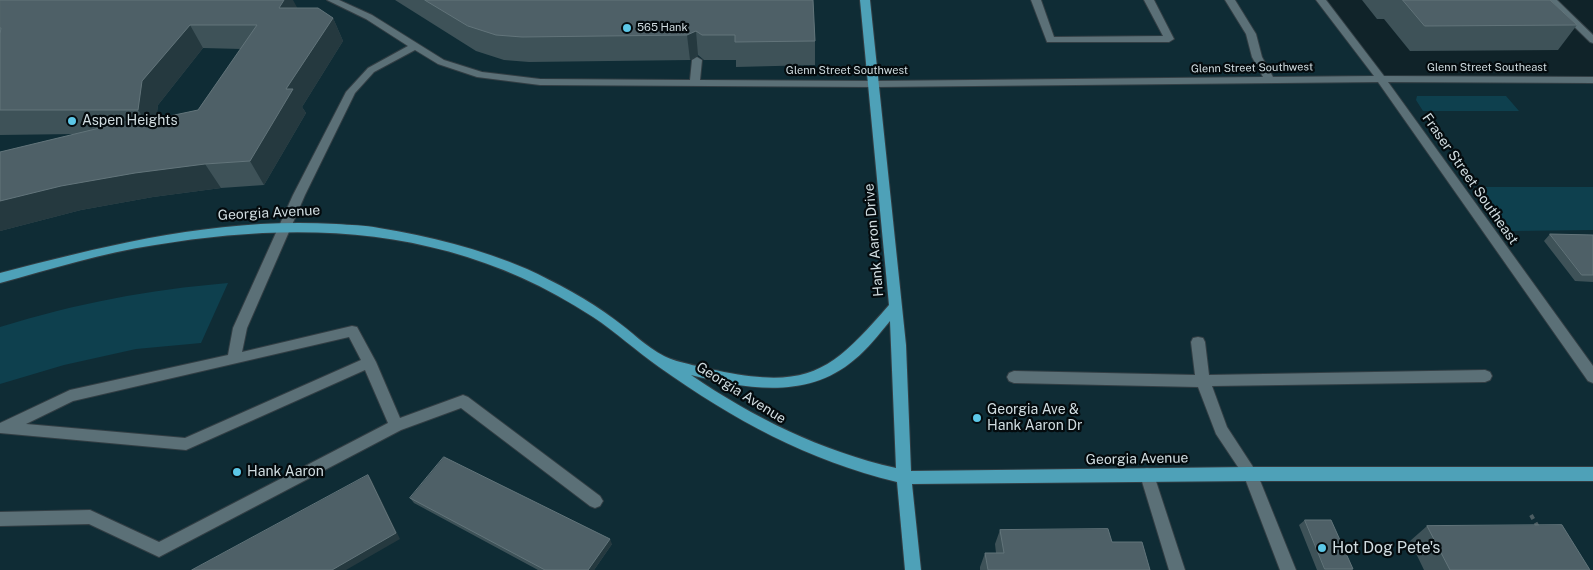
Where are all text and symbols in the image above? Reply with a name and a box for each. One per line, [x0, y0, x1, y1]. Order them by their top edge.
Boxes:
place label: 565 Hank [637, 21, 688, 35]
marker: 565 Hank [621, 22, 633, 34]
street label: Glenn Street Southwest [1191, 60, 1313, 76]
street label: Glenn Street Southeast [1427, 61, 1547, 75]
street label: Glenn Street Southwest [786, 64, 908, 78]
street label: Fraser Street Southeast [1418, 110, 1522, 248]
place label: Aspen Heights [82, 113, 178, 129]
marker: Aspen Heights [66, 115, 78, 127]
street label: Hank Aaron Drive [861, 183, 887, 297]
street label: Georgia Avenue [217, 202, 321, 224]
street label: Georgia Avenue [693, 359, 789, 427]
place label: Georgia Ave & Hank Aaron Dr [987, 402, 1082, 434]
marker: Georgia Ave & Hank Aaron Dr [971, 412, 983, 424]
street label: Georgia Avenue [1085, 450, 1189, 468]
place label: Hank Aaron [247, 464, 324, 480]
marker: Hank Aaron [231, 466, 243, 478]
place label: Hot Dog Pete's [1332, 538, 1440, 558]
marker: Hot Dog Pete's [1316, 542, 1328, 554]

